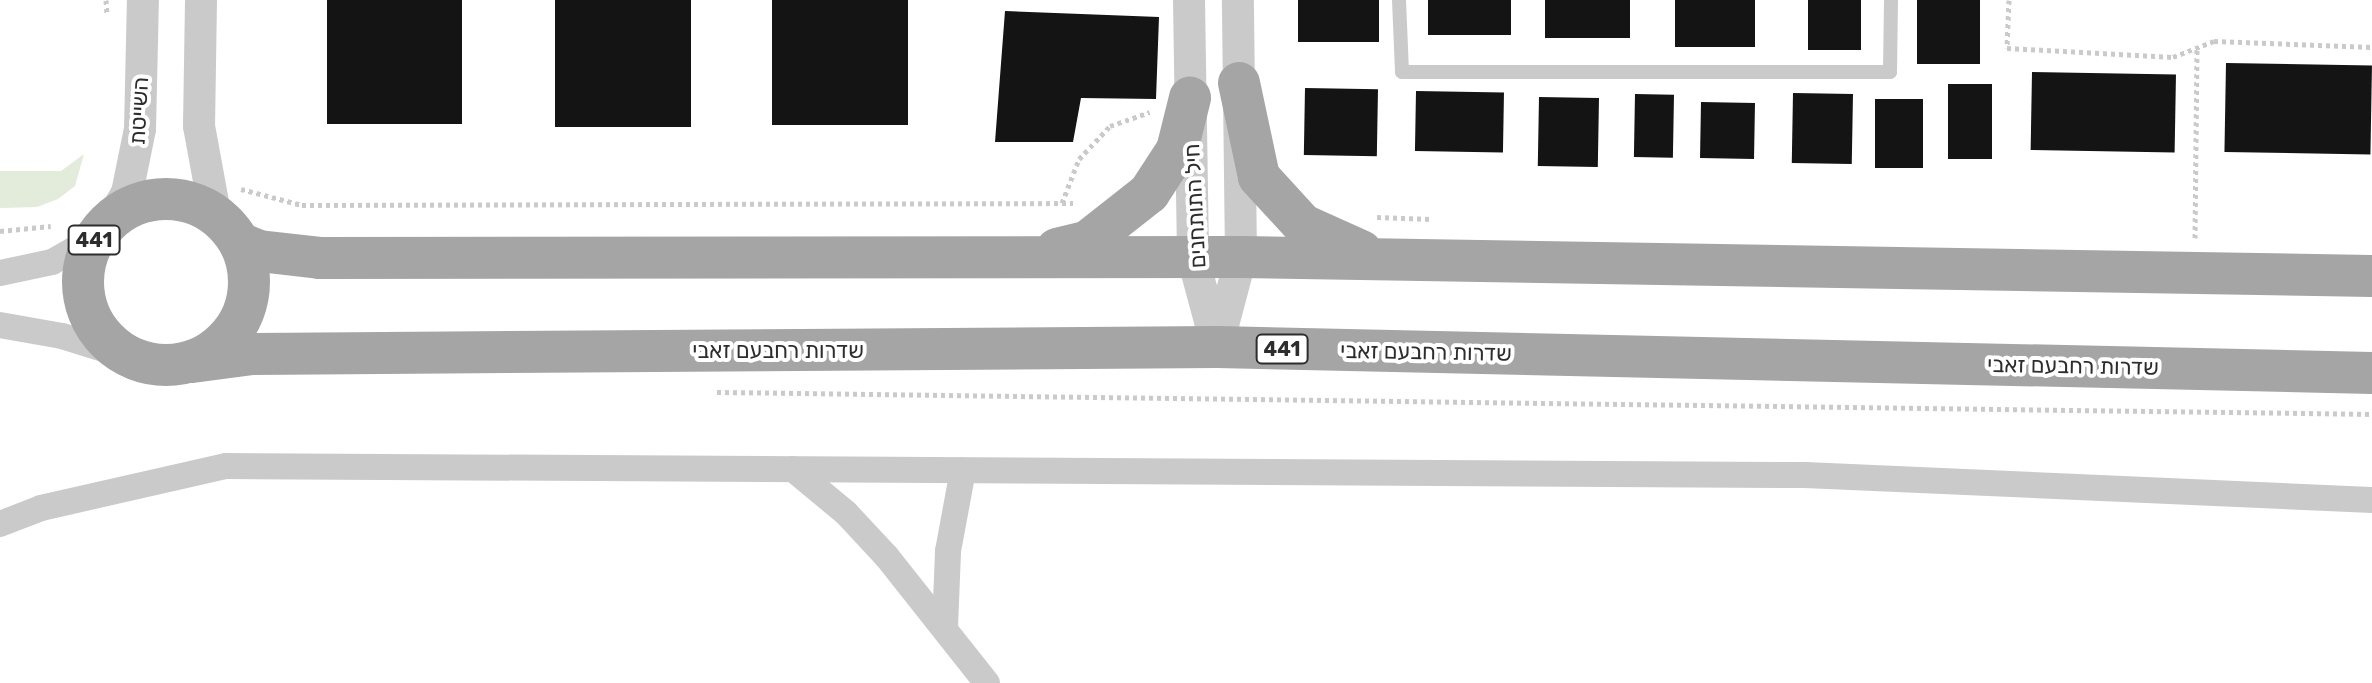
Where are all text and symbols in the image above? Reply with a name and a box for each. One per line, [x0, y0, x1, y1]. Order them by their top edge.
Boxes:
street label: השייטת [124, 76, 154, 146]
street label: חיל התותחנים [1179, 143, 1211, 269]
road number: 441 [66, 224, 122, 256]
road number: 441 [1254, 333, 1310, 365]
street label: שדרות רחבעם זאבי [1340, 337, 1512, 367]
street label: שדרות רחבעם זאבי [692, 338, 864, 364]
street label: שדרות רחבעם זאבי [1987, 351, 2159, 381]

